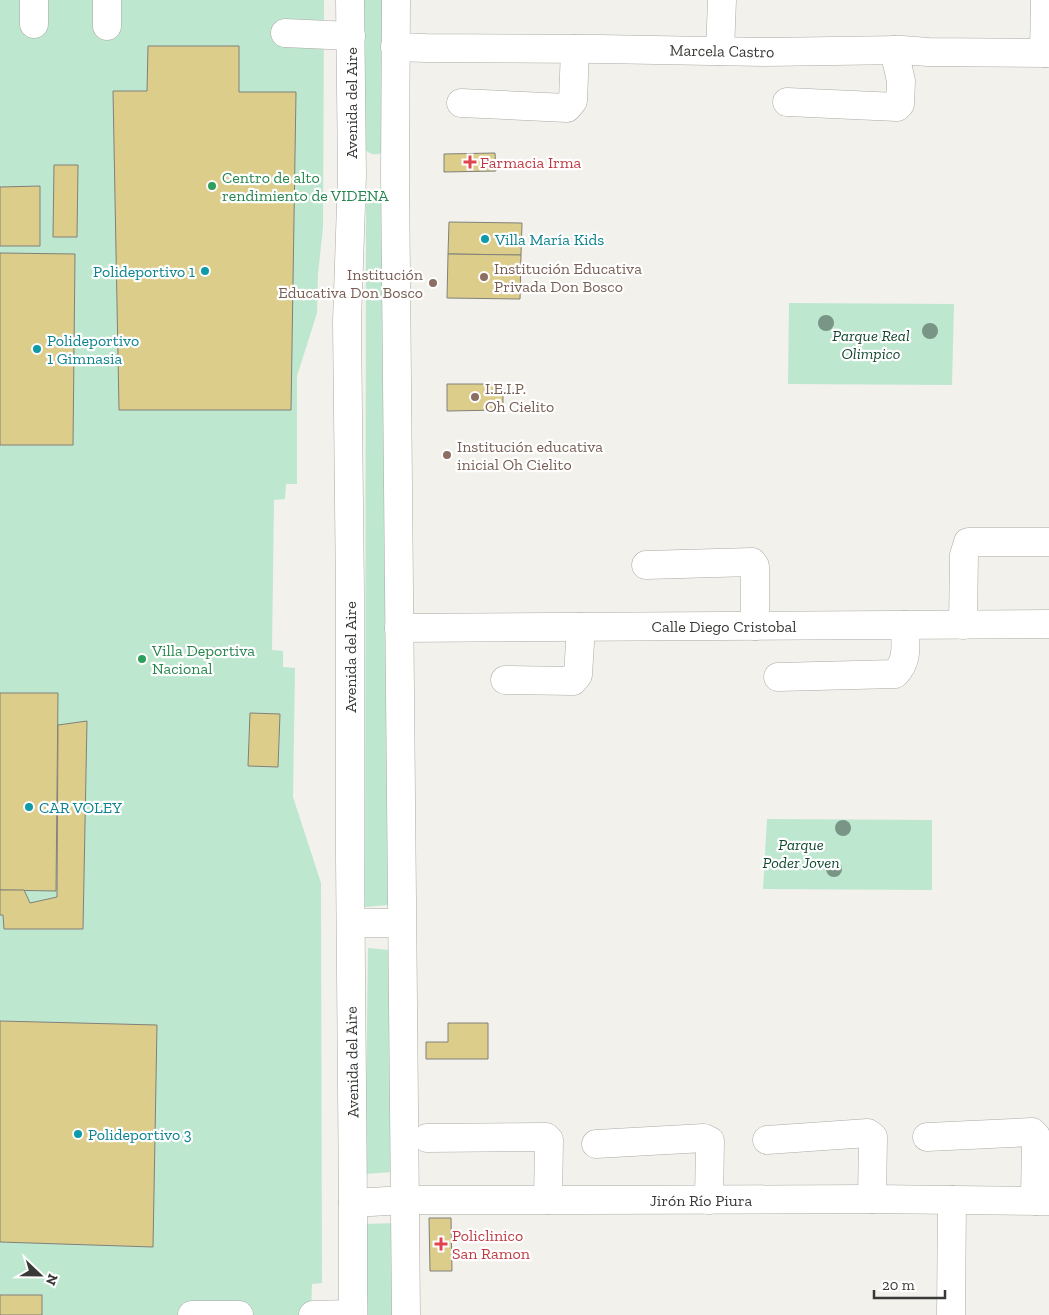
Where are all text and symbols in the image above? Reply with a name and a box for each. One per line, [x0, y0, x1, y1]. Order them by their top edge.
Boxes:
street label: Marcela Castro [669, 41, 775, 61]
street label: Avenida del Aire [342, 47, 361, 159]
place label: Farmacia Irma [480, 153, 582, 172]
marker: Farmacia Irma [464, 156, 476, 168]
place label: Centro de alto rendimiento de VIDENA [222, 168, 389, 205]
marker: Centro de alto rendimiento de VIDENA [206, 180, 218, 192]
place label: Villa María Kids [494, 230, 604, 249]
marker: Villa María Kids [479, 233, 491, 245]
place label: Institución Educativa Privada Don Bosco [494, 259, 642, 296]
place label: Polideportivo 1 [93, 262, 195, 281]
marker: Polideportivo 1 [199, 265, 211, 277]
place label: Institución Educativa Don Bosco [278, 265, 424, 302]
marker: Institución Educativa Privada Don Bosco [478, 271, 490, 283]
marker: Institución Educativa Don Bosco [427, 277, 439, 289]
park label: Parque Real Olimpico [832, 326, 910, 363]
place label: Polideportivo 1 Gimnasia [47, 331, 139, 368]
marker: Polideportivo 1 Gimnasia [31, 343, 43, 355]
place label: I.E.I.P. Oh Cielito [485, 379, 554, 416]
marker: I.E.I.P. Oh Cielito [469, 391, 481, 403]
place label: Institución educativa inicial Oh Cielito [457, 437, 603, 474]
marker: Institución educativa inicial Oh Cielito [441, 449, 453, 461]
street label: Avenida del Aire [341, 601, 360, 713]
street label: Calle Diego Cristobal [652, 617, 796, 636]
place label: Villa Deportiva Nacional [151, 641, 255, 678]
marker: Villa Deportiva Nacional [136, 653, 148, 665]
place label: CAR VOLEY [39, 798, 122, 817]
marker: CAR VOLEY [23, 801, 35, 813]
park label: Parque Poder Joven [762, 835, 840, 872]
street label: Avenida del Aire [342, 1006, 362, 1118]
place label: Polideportivo 3 [88, 1125, 192, 1144]
marker: Polideportivo 3 [72, 1128, 84, 1140]
street label: Jirón Río Piura [650, 1191, 753, 1210]
place label: Policlinico San Ramon [452, 1226, 531, 1263]
marker: Policlinico San Ramon [434, 1237, 448, 1251]
north arrow [15, 1250, 65, 1300]
scale bar [874, 1268, 945, 1300]
text: N [42, 1272, 61, 1288]
text: 20 m [882, 1276, 915, 1294]

